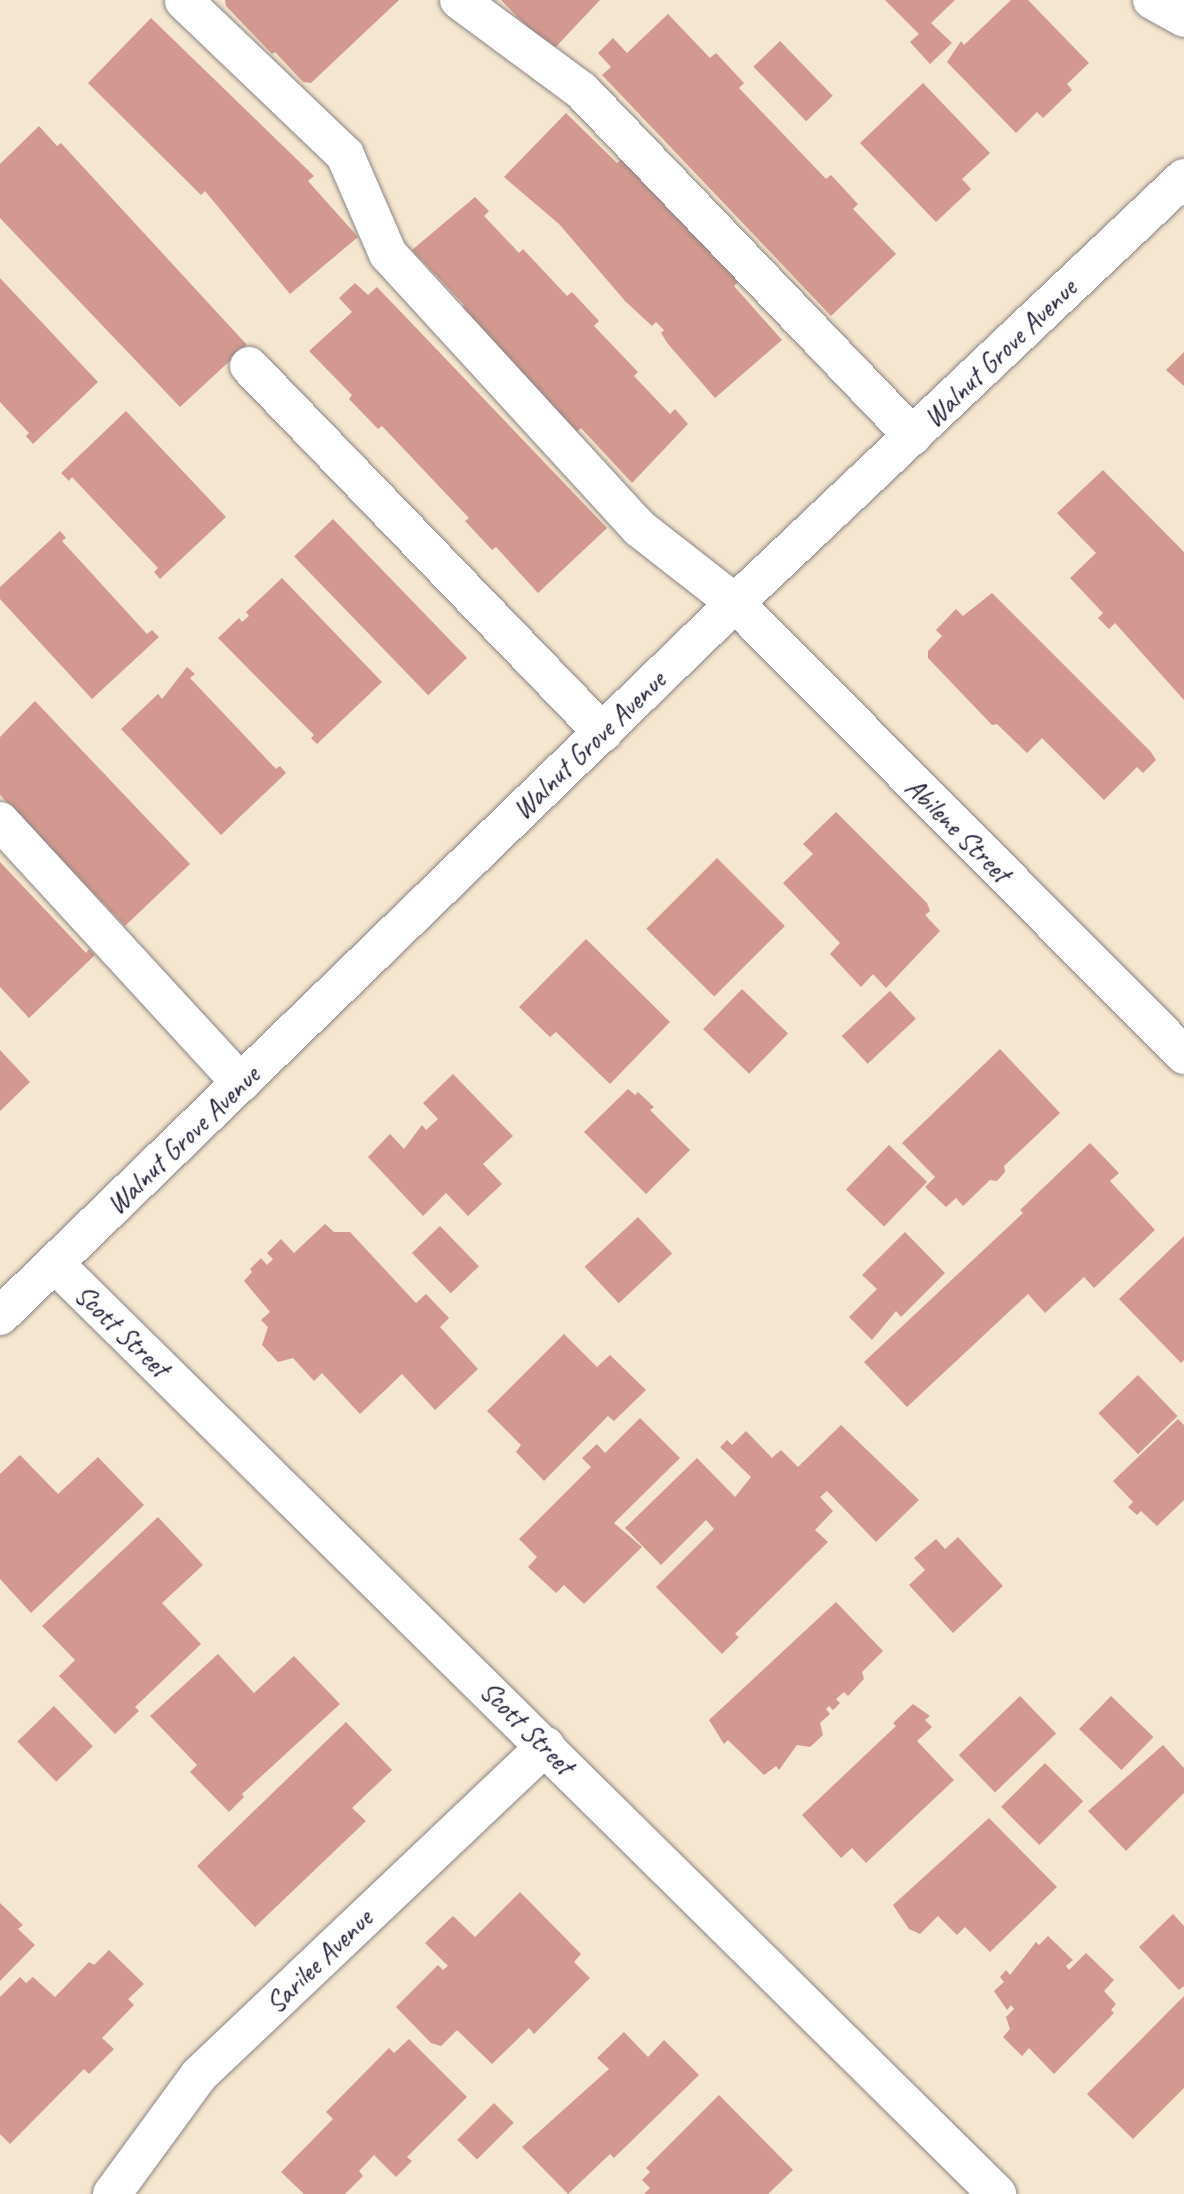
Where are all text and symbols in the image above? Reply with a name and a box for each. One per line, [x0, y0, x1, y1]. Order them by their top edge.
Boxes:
street label: Walnut Grove Avenue [917, 272, 1083, 434]
street label: Walnut Grove Avenue [506, 664, 672, 826]
street label: Abilene Street [898, 770, 1018, 890]
street label: Walnut Grove Avenue [100, 1059, 266, 1221]
street label: Scott Street [67, 1278, 177, 1384]
street label: Scott Street [473, 1674, 581, 1782]
street label: Sarilee Avenue [259, 1902, 379, 2020]

